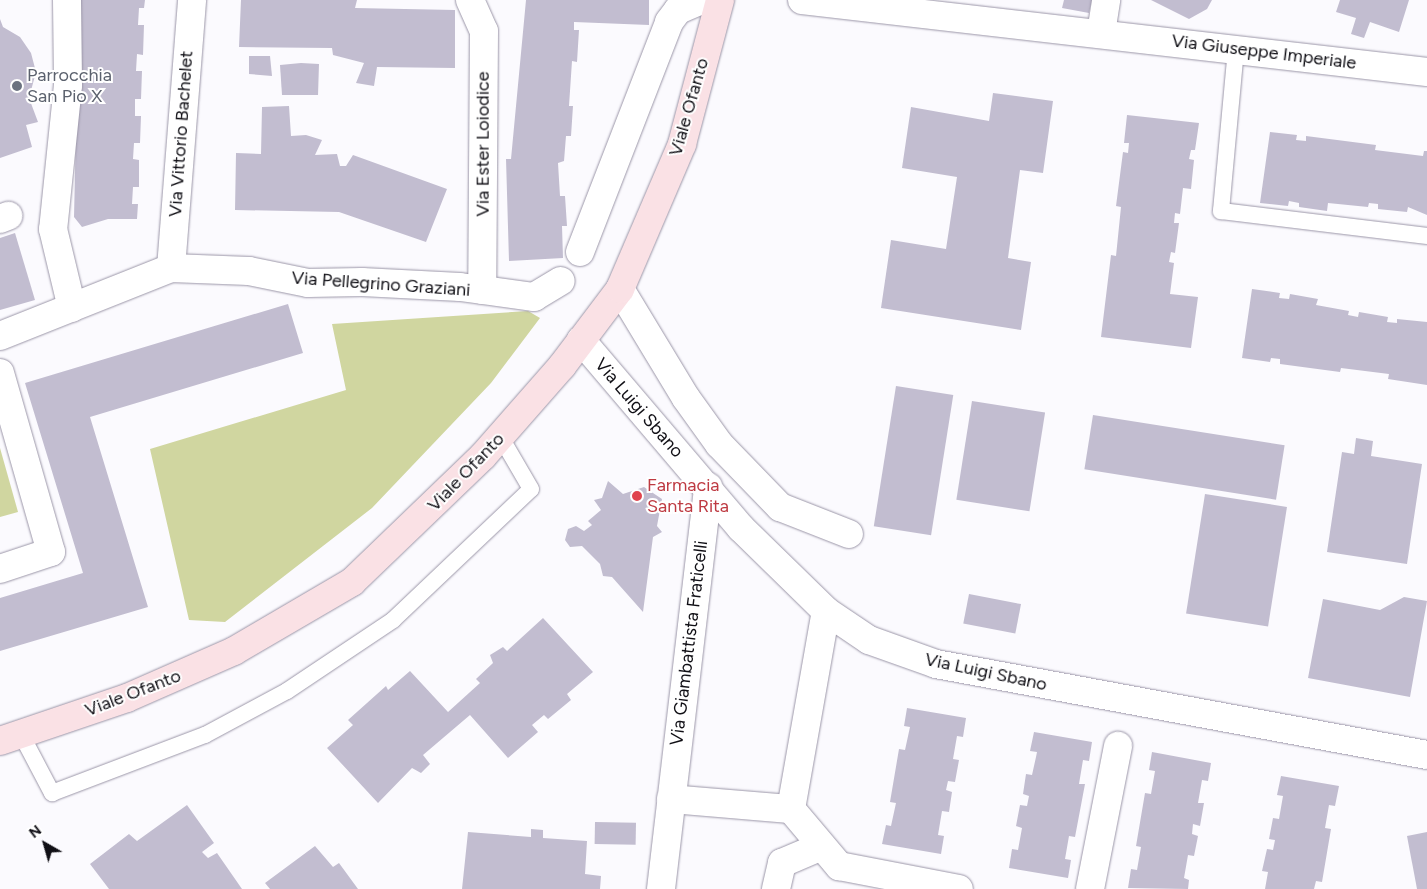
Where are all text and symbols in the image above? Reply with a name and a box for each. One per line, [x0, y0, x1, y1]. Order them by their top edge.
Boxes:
street label: Via Giuseppe Imperiale [1170, 30, 1358, 74]
street label: Via Vittorio Bachelet [164, 50, 198, 218]
street label: Viale Ofanto [665, 55, 713, 159]
place label: Parrocchia San Pio X [27, 65, 112, 108]
street label: Via Ester Loiodice [472, 71, 494, 217]
marker: Parrocchia San Pio X [11, 80, 23, 92]
street label: Via Pellegrino Graziani [291, 267, 471, 301]
street label: Via Luigi Sbano [590, 354, 688, 462]
street label: Viale Ofanto [423, 428, 509, 516]
place label: Farmacia Santa Rita [647, 475, 729, 518]
marker: Farmacia Santa Rita [631, 490, 643, 502]
street label: Via Giambattista Fraticelli [666, 539, 712, 747]
street label: Via Luigi Sbano [923, 649, 1049, 695]
street label: Viale Ofanto [82, 665, 184, 721]
north arrow [20, 819, 70, 869]
text: N [26, 822, 45, 842]

